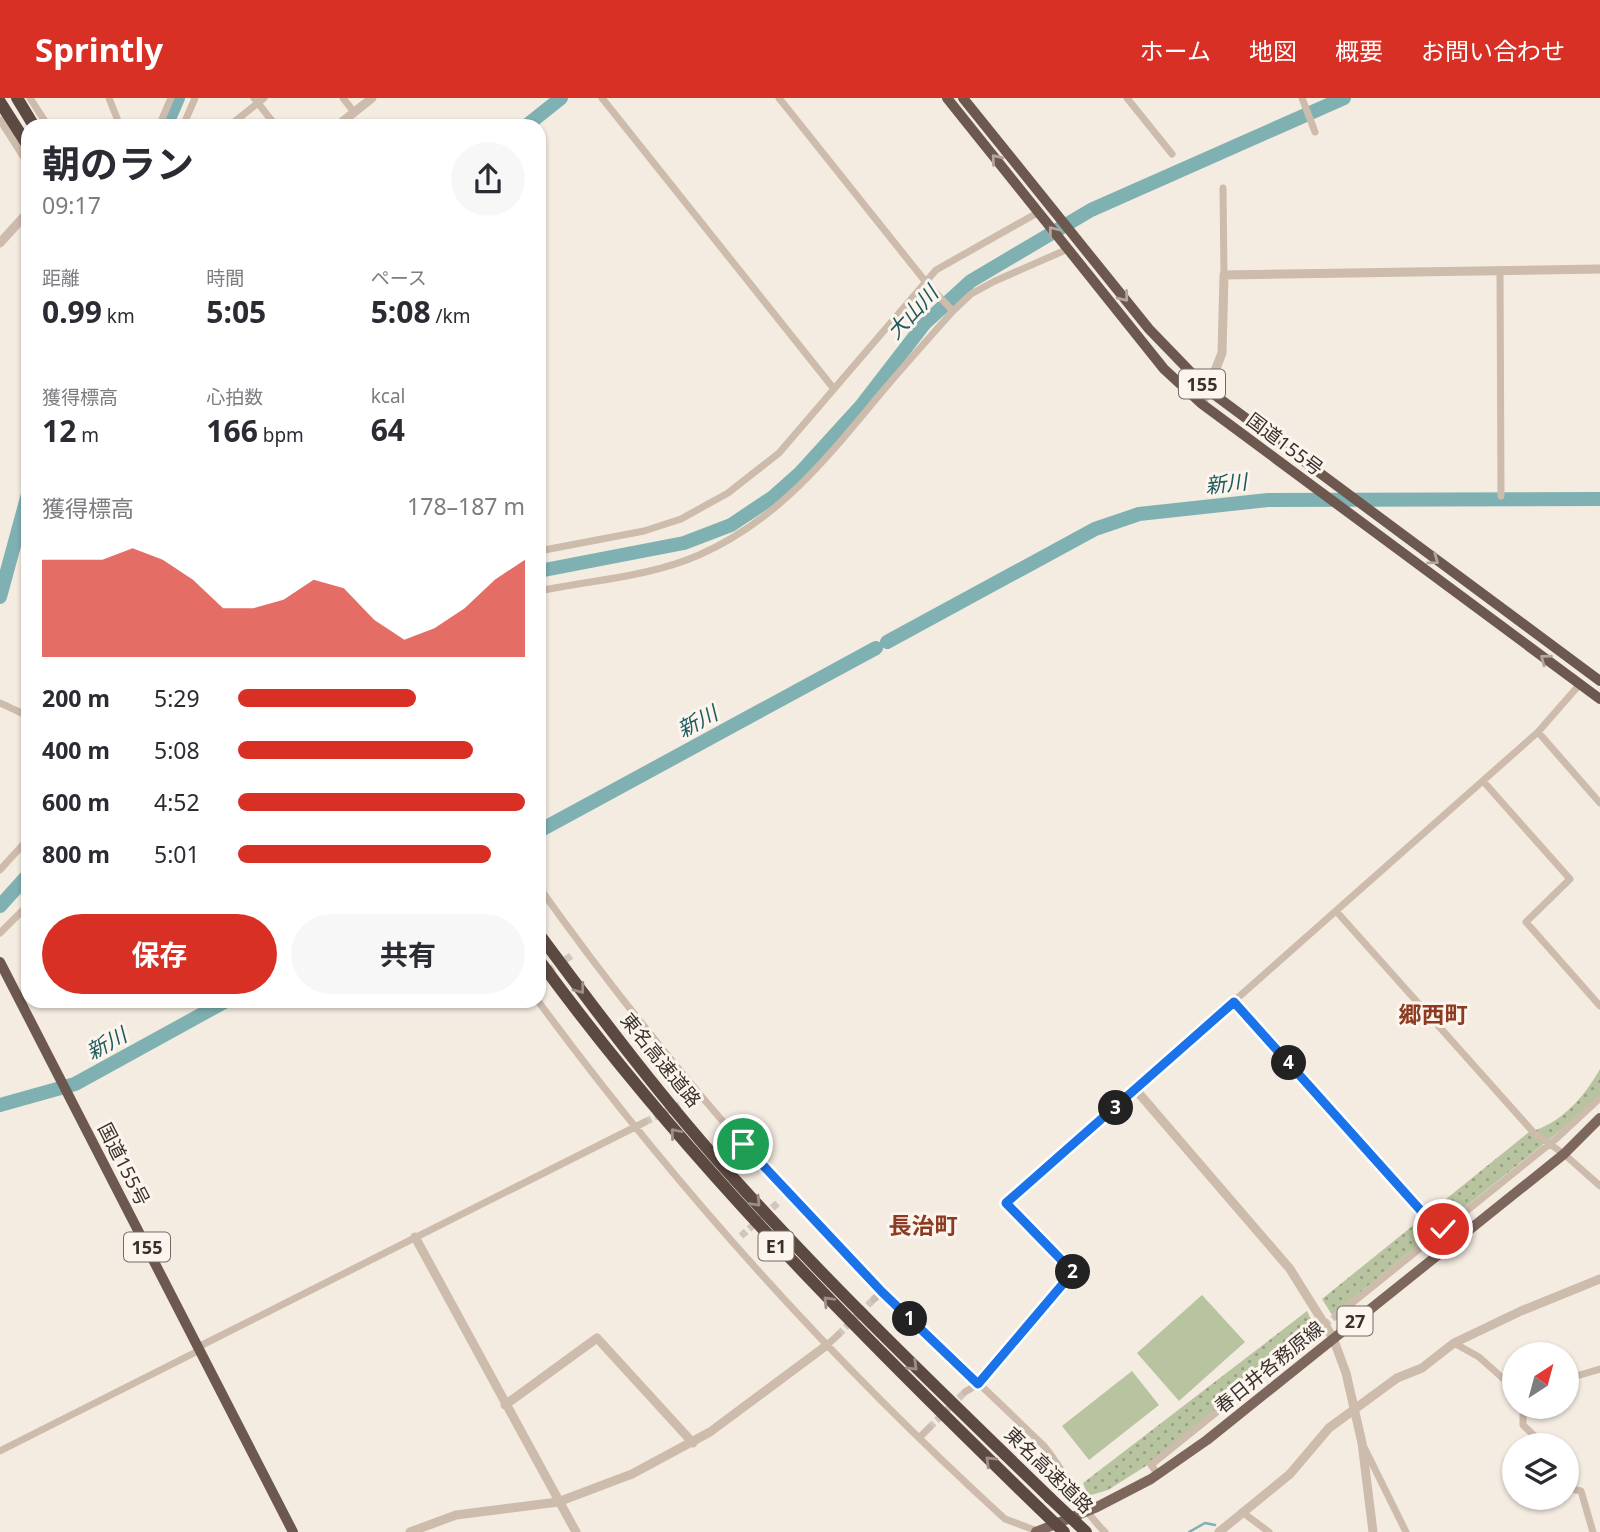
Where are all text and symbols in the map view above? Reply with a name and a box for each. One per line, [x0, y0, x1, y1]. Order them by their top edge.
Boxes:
text: Sprintly [35, 27, 163, 72]
text: ホーム [1140, 34, 1211, 67]
text: 地図 [1249, 34, 1297, 67]
text: 概要 [1335, 34, 1383, 67]
text: お問い合わせ [1421, 34, 1565, 67]
text: 朝のラン [42, 137, 194, 189]
button: share [451, 142, 525, 216]
one-way arrow [991, 154, 1004, 166]
text: 09:17 [42, 189, 101, 221]
one-way arrow [1049, 226, 1062, 238]
text: 距離 [42, 265, 80, 291]
text: 時間 [206, 265, 244, 291]
text: ペース [371, 265, 427, 291]
water label: 大山川 [880, 278, 945, 345]
one-way arrow [1115, 290, 1128, 302]
text: 0.99 [42, 291, 102, 332]
text: 5:05 [206, 291, 266, 332]
text: 5:08 [371, 291, 431, 332]
text: km [102, 303, 135, 329]
text: /km [431, 303, 471, 329]
road number: 155 [1179, 370, 1225, 398]
text: kcal [371, 383, 405, 409]
text: 獲得標高 [42, 384, 118, 410]
text: 心拍数 [206, 384, 263, 410]
street label: 国道155号 [1241, 407, 1329, 481]
text: 64 [371, 409, 405, 450]
text: 12 [42, 410, 76, 451]
text: 166 [206, 410, 258, 451]
text: m [76, 422, 99, 448]
text: bpm [258, 422, 304, 448]
water label: 新川 [1204, 467, 1250, 499]
text: 178–187 m [407, 490, 525, 522]
text: 獲得標高 [42, 492, 134, 524]
one-way arrow [1427, 551, 1439, 564]
one-way arrow [1540, 654, 1553, 667]
text: 200 m [42, 682, 110, 714]
text: 5:29 [154, 682, 200, 714]
water label: 新川 [672, 698, 724, 743]
text: 400 m [42, 734, 110, 766]
text: 5:08 [154, 734, 200, 766]
text: 600 m [42, 786, 110, 818]
text: 4:52 [154, 786, 200, 818]
text: 800 m [42, 838, 110, 870]
text: 5:01 [154, 838, 200, 870]
button: 保存 [42, 914, 277, 994]
button: 共有 [291, 914, 525, 994]
one-way arrow [571, 981, 584, 994]
district label: 郷西町 [1399, 998, 1468, 1030]
street label: 東名高速道路 [615, 1008, 707, 1112]
water label: 新川 [81, 1020, 133, 1065]
pin: 4 [1272, 1046, 1306, 1080]
text: 4 [1283, 1049, 1294, 1075]
pin: 3 [1098, 1090, 1134, 1126]
text: 3 [1110, 1094, 1121, 1120]
pin [713, 1114, 773, 1174]
street label: 国道155号 [92, 1118, 156, 1210]
icon: arrive [724, 1125, 762, 1163]
one-way arrow [671, 1128, 683, 1141]
one-way arrow [747, 1194, 760, 1207]
pin [1413, 1199, 1473, 1259]
district label: 長治町 [889, 1209, 958, 1241]
icon: check [1424, 1210, 1462, 1248]
road number: 155 [124, 1232, 170, 1262]
road number: E1 [758, 1232, 794, 1260]
pin: 2 [1056, 1254, 1090, 1290]
text: 2 [1067, 1258, 1078, 1284]
one-way arrow [824, 1296, 837, 1309]
pin: 1 [892, 1302, 928, 1336]
text: 1 [904, 1305, 915, 1331]
road number: 27 [1338, 1306, 1372, 1336]
street label: 春日井各務原線 [1209, 1315, 1329, 1419]
north arrow [1502, 1342, 1578, 1419]
map controls [1502, 1342, 1579, 1510]
one-way arrow [905, 1357, 918, 1370]
street label: 東名高速道路 [999, 1421, 1099, 1519]
button: layers [1502, 1433, 1579, 1510]
one-way arrow [986, 1456, 999, 1469]

